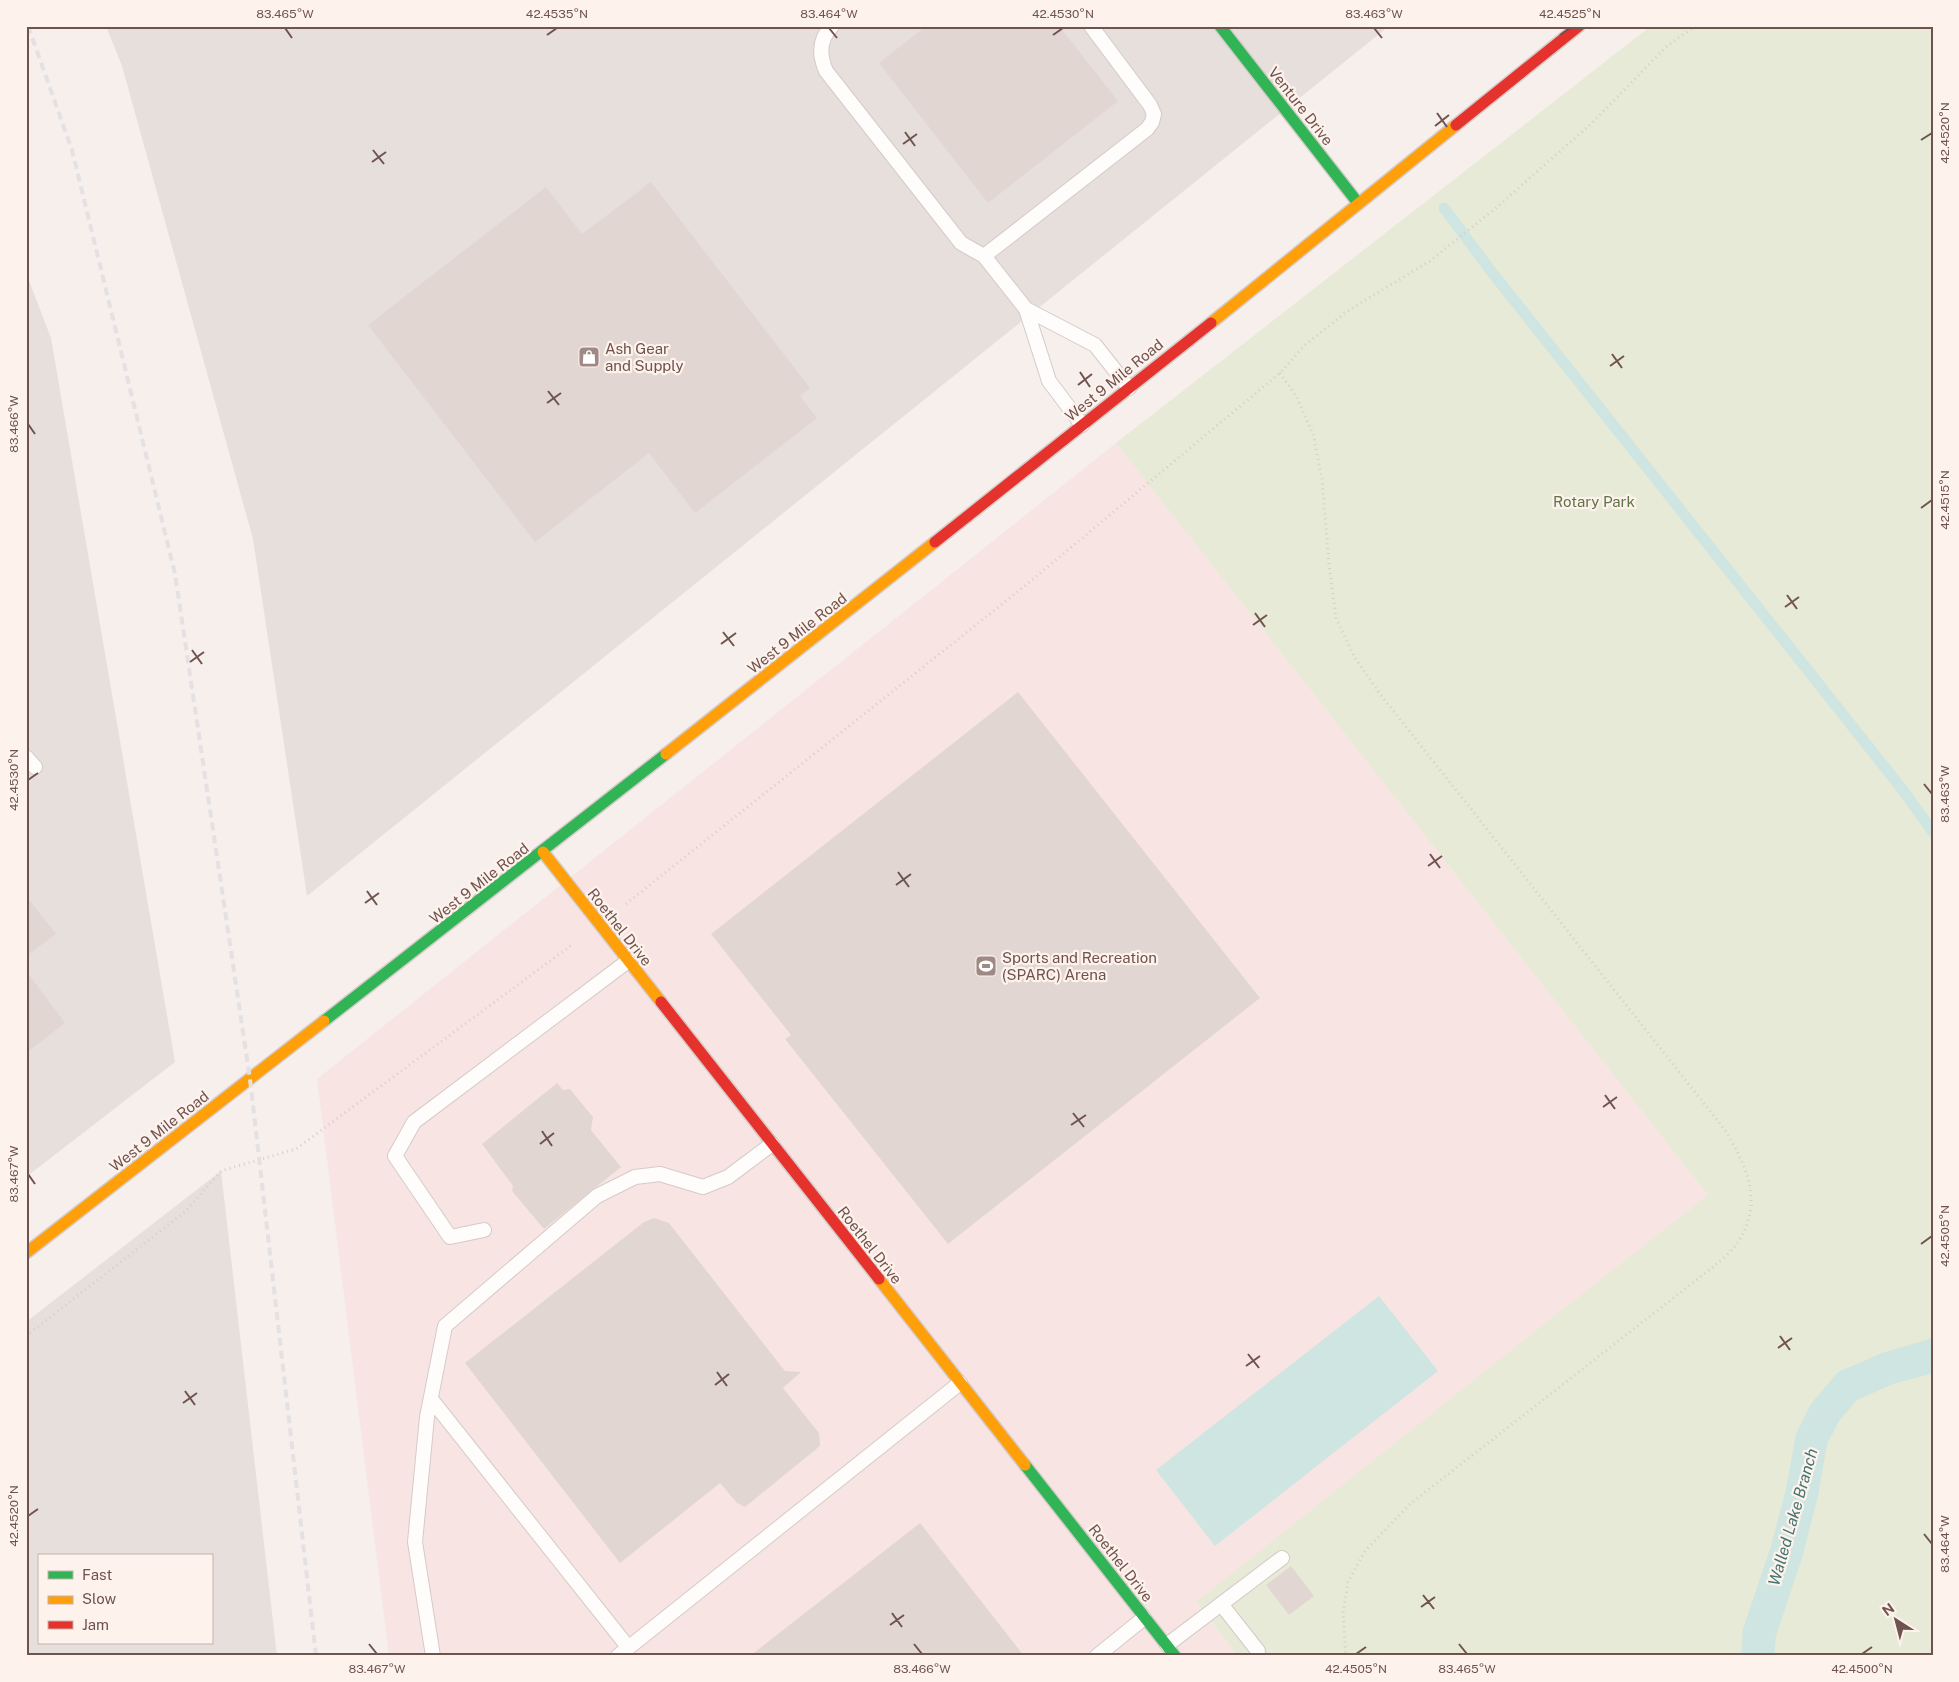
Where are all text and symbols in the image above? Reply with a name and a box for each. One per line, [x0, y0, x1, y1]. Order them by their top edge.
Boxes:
text: 83.465°W [256, 7, 314, 21]
text: 42.4535°N [526, 7, 588, 21]
text: 83.464°W [800, 7, 858, 21]
text: 42.4530°N [1032, 7, 1094, 21]
text: 83.463°W [1345, 7, 1403, 21]
text: 42.4525°N [1539, 7, 1601, 21]
street label: Venture Drive [1265, 64, 1337, 148]
text: 42.4520°N [1938, 102, 1952, 164]
street label: West 9 Mile Road [1062, 335, 1166, 425]
place label: Ash Gear and Supply [605, 340, 684, 374]
shop icon: Ash Gear and Supply [577, 345, 601, 369]
text: 83.466°W [7, 395, 21, 453]
text: 42.4515°N [1938, 470, 1952, 530]
park label: Rotary Park [1553, 493, 1635, 510]
street label: West 9 Mile Road [744, 589, 850, 677]
text: 42.4530°N [7, 749, 21, 811]
text: 83.463°W [1938, 765, 1952, 823]
street label: West 9 Mile Road [426, 839, 532, 927]
street label: Roethel Drive [584, 885, 656, 969]
place label: Sports and Recreation (SPARC) Arena [1002, 949, 1157, 983]
sports icon: Sports and Recreation (SPARC) Arena [974, 954, 998, 978]
street label: West 9 Mile Road [106, 1087, 212, 1175]
text: 83.467°W [7, 1145, 21, 1202]
street label: Roethel Drive [834, 1203, 906, 1287]
text: 42.4505°N [1938, 1205, 1952, 1267]
water label: Walled Lake Branch [1764, 1446, 1822, 1588]
text: 42.4520°N [7, 1485, 21, 1547]
text: 83.464°W [1938, 1515, 1952, 1573]
street label: Roethel Drive [1085, 1521, 1157, 1605]
legend [38, 1554, 212, 1644]
text: Fast [82, 1566, 112, 1583]
text: Slow [82, 1590, 117, 1607]
north arrow [1872, 1594, 1922, 1644]
text: N [1879, 1600, 1897, 1619]
text: Jam [82, 1616, 109, 1633]
text: 83.467°W [349, 1662, 406, 1676]
text: 83.466°W [893, 1662, 951, 1676]
text: 42.4505°N [1325, 1662, 1387, 1676]
text: 83.465°W [1438, 1662, 1496, 1676]
text: 42.4500°N [1831, 1662, 1893, 1676]

